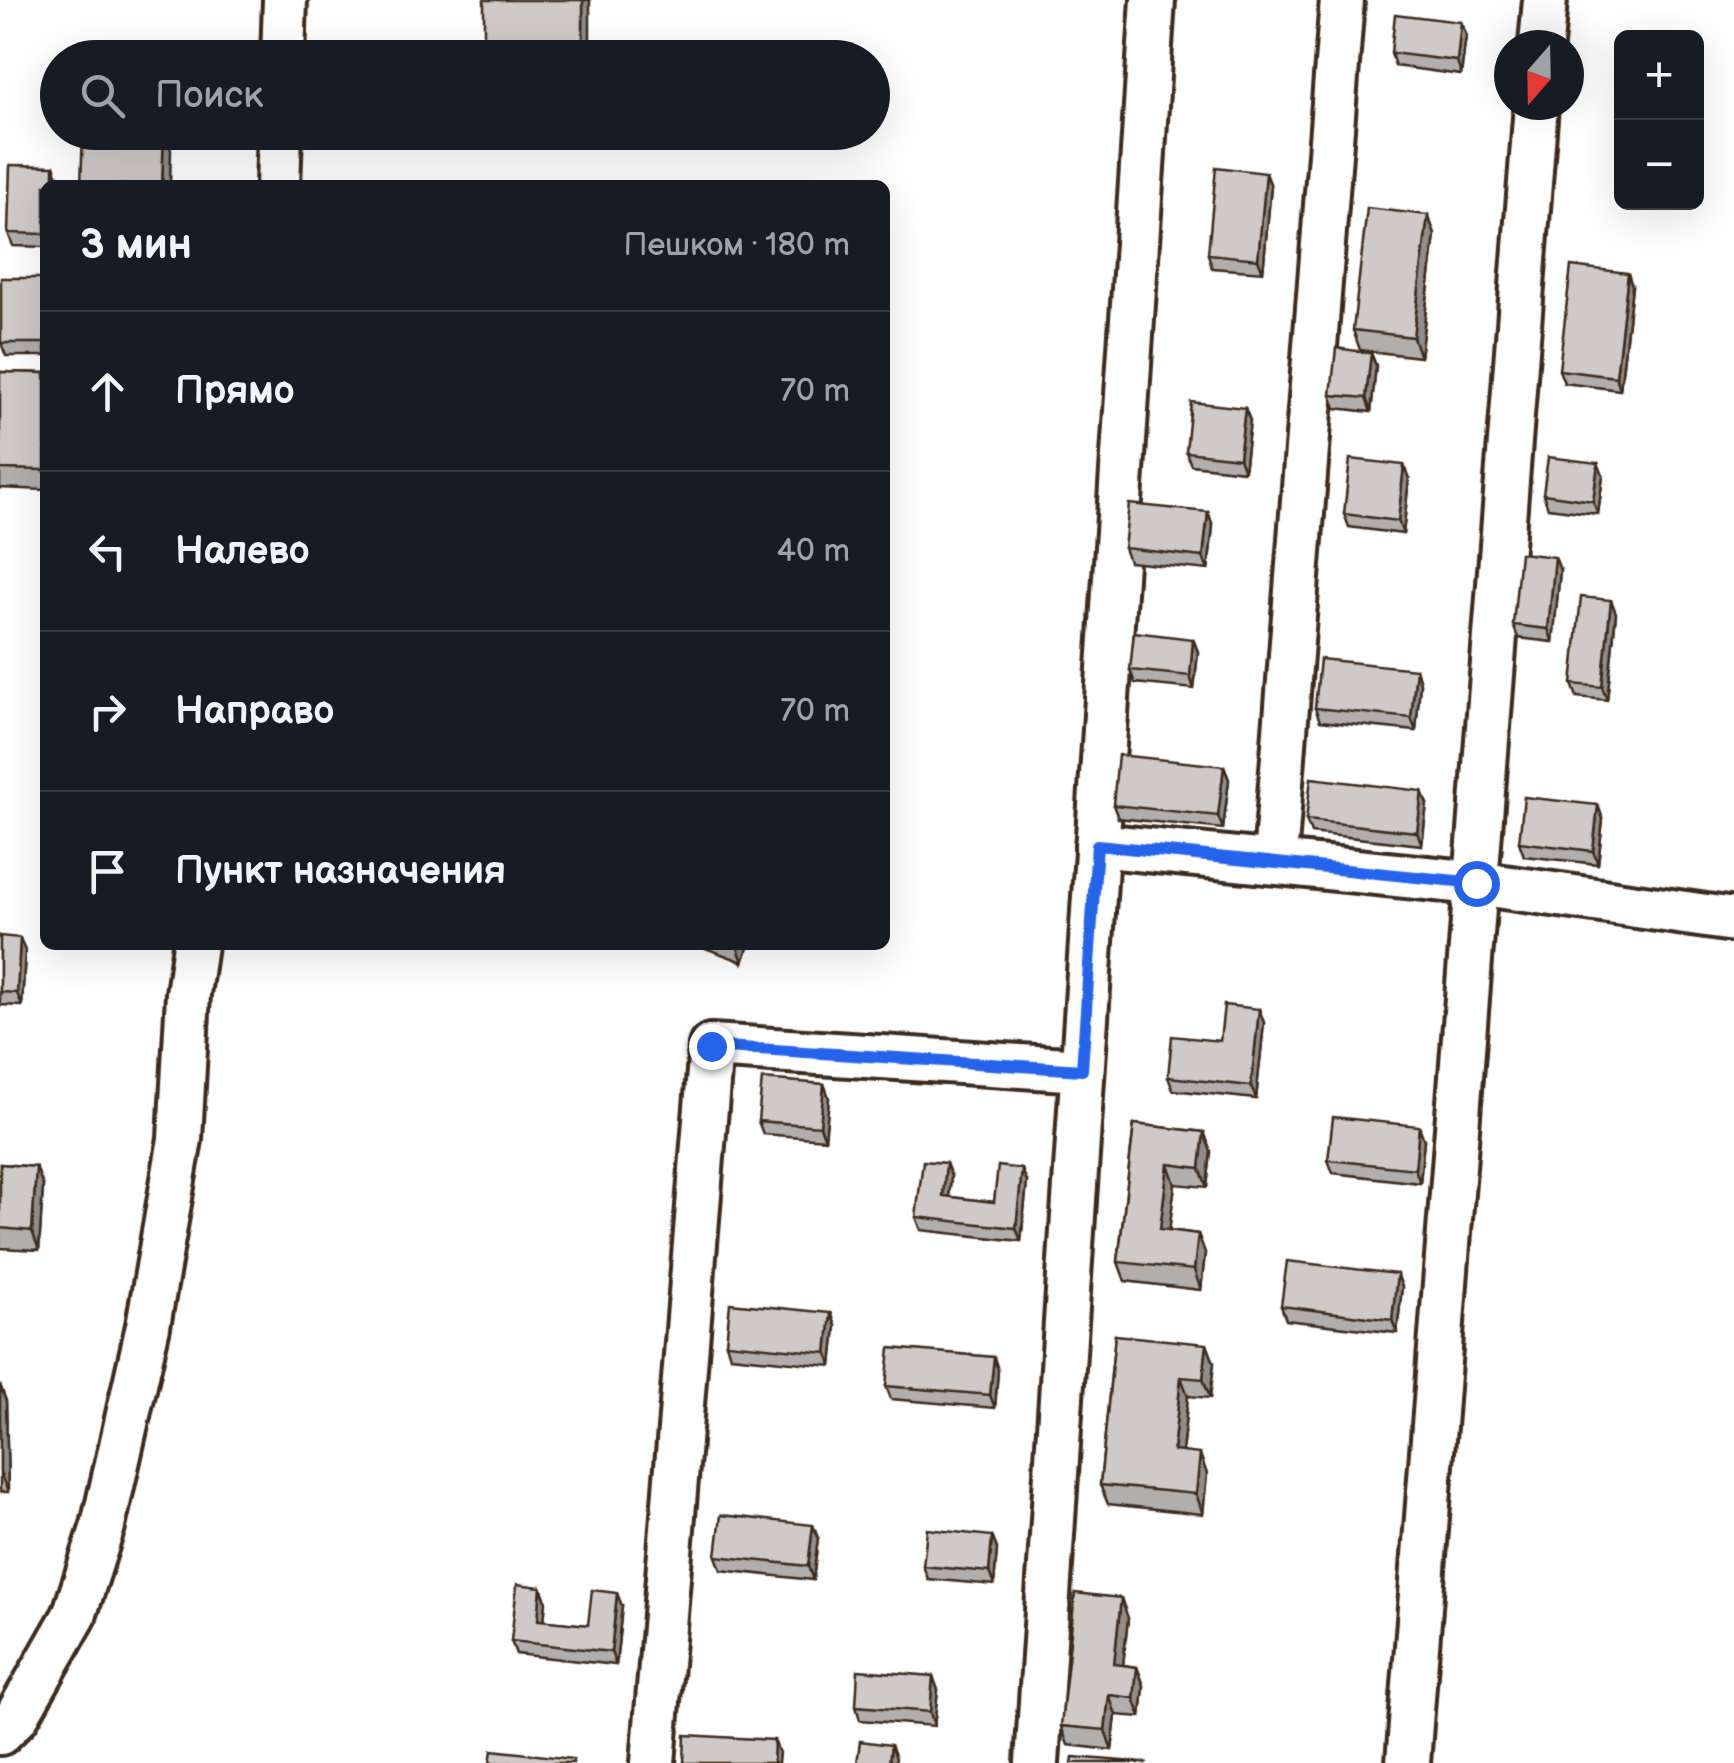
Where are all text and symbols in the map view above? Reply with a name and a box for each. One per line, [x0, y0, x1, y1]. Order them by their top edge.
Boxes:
north arrow [1494, 30, 1584, 120]
map controls [1614, 30, 1704, 210]
button: + [1614, 30, 1704, 120]
search box [40, 40, 890, 150]
icon: search [75, 68, 130, 123]
text: Поиск [155, 73, 263, 118]
button: − [1614, 120, 1704, 210]
text: 3 мин [80, 220, 192, 271]
text: Пешком · 180 m [623, 226, 850, 265]
icon: ahead [80, 364, 135, 419]
text: Прямо [175, 369, 294, 414]
text: 70 m [780, 372, 850, 411]
icon: left [80, 524, 135, 579]
text: Налево [175, 529, 310, 574]
text: 40 m [777, 532, 850, 571]
icon: right [80, 684, 135, 739]
text: Направо [175, 689, 334, 734]
text: 70 m [780, 692, 850, 731]
icon: arrive [80, 844, 135, 899]
text: Пункт назначения [175, 849, 506, 894]
route start [1454, 861, 1500, 907]
route end [689, 1024, 735, 1070]

